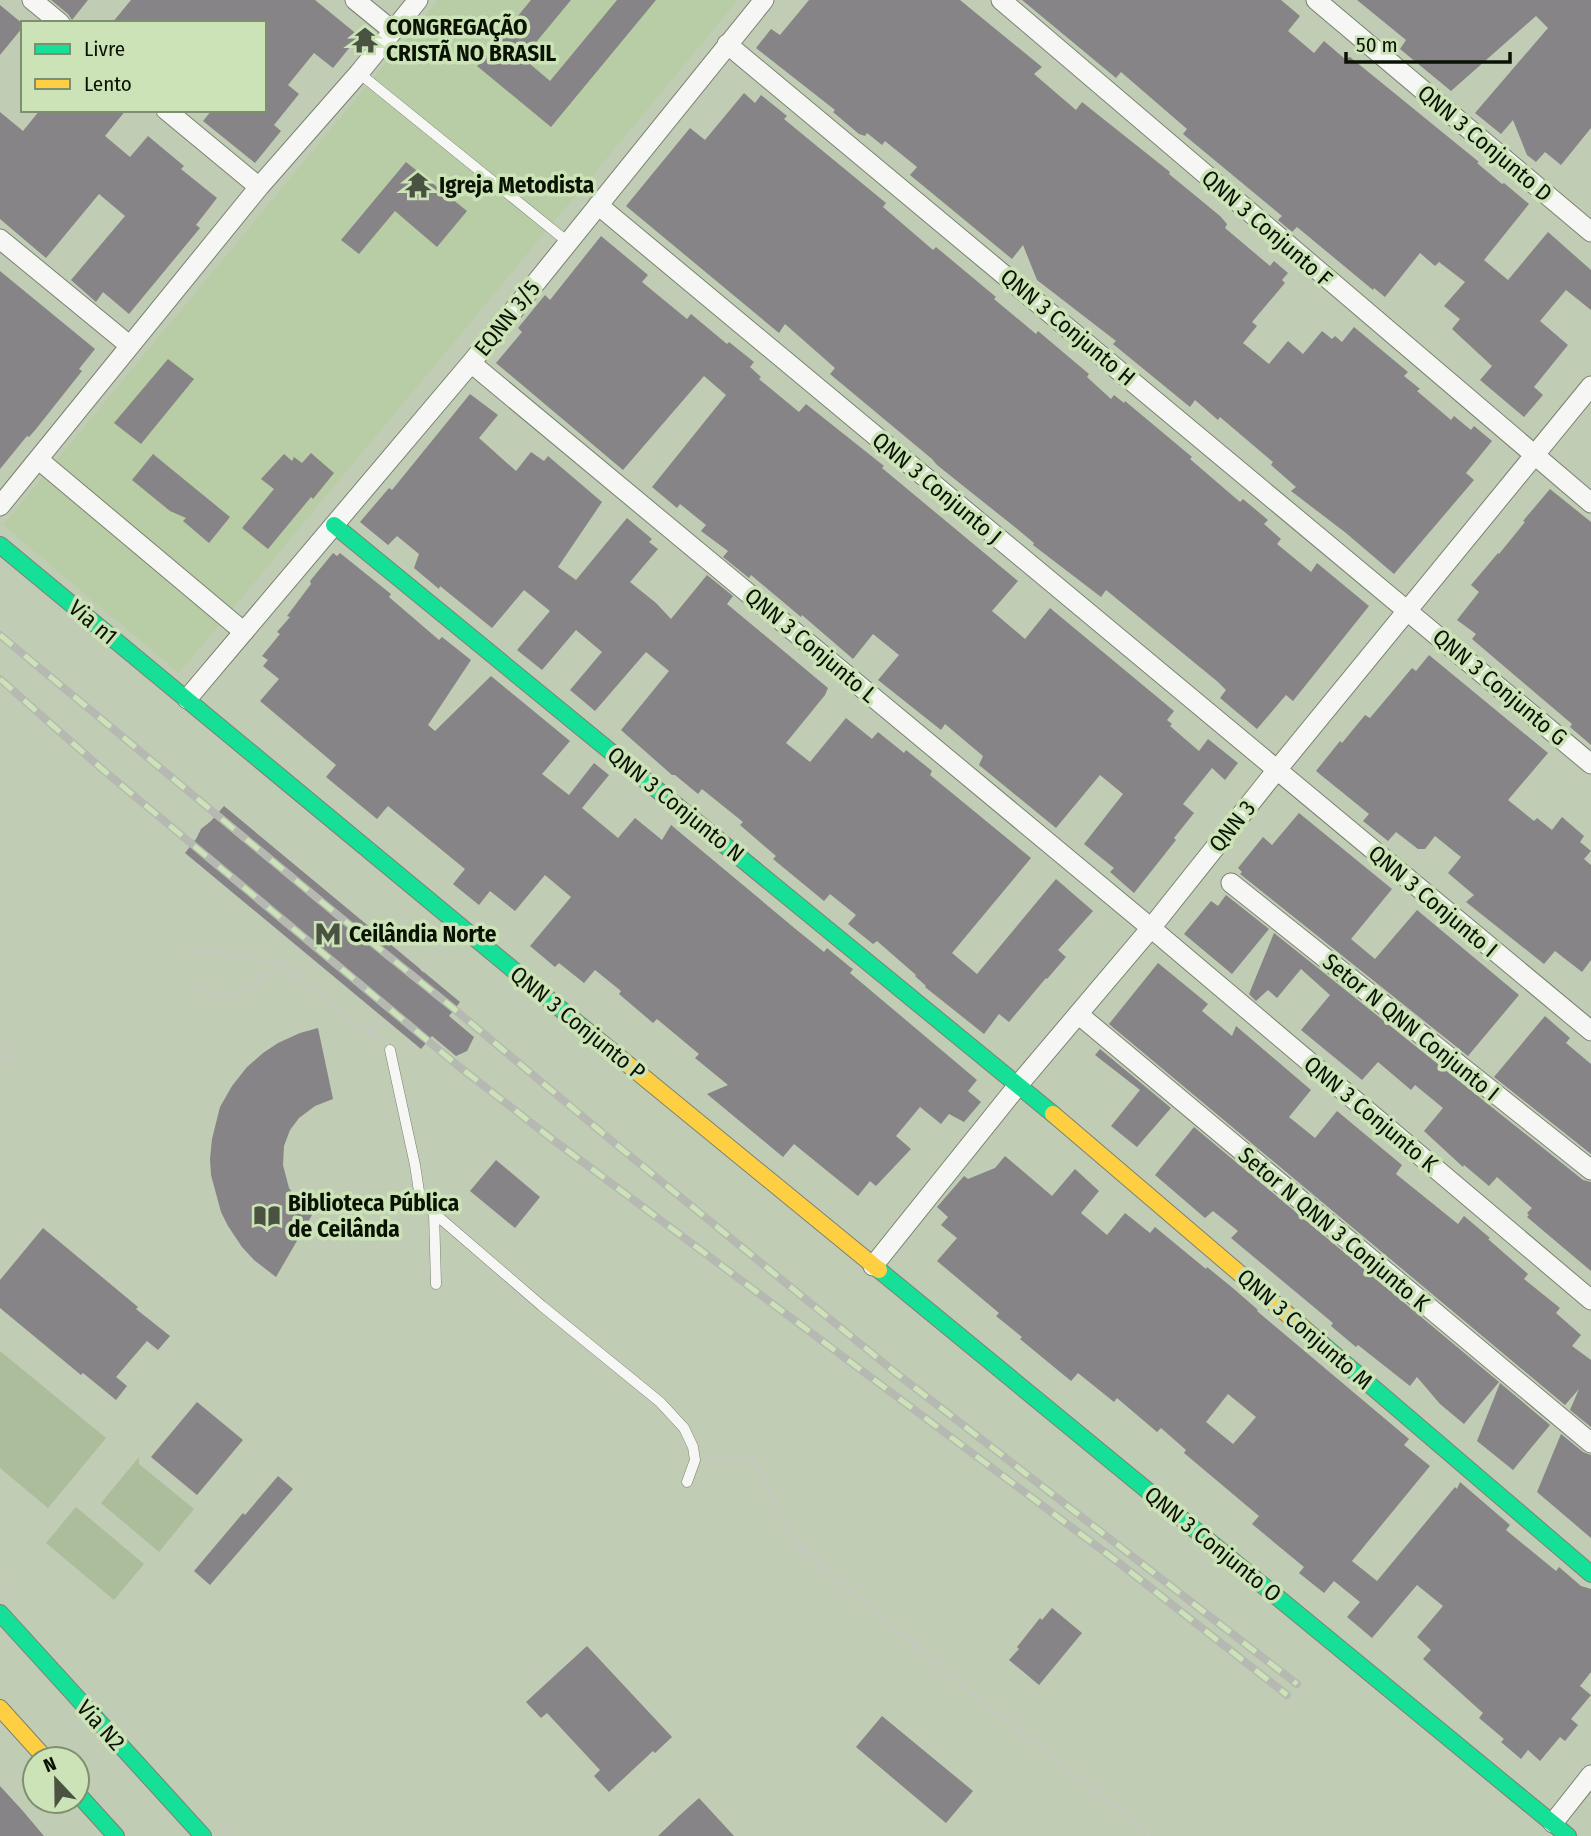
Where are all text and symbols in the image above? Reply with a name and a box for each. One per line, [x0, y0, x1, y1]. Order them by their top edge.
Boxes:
place label: CONGREGAÇÃO CRISTÃ NO BRASIL [386, 13, 556, 67]
legend [21, 21, 266, 112]
scale bar [1346, 21, 1510, 65]
temple icon: CONGREGAÇÃO CRISTÃ NO BRASIL [350, 25, 380, 55]
text: 50 m [1356, 32, 1398, 58]
text: Livre [84, 36, 125, 62]
text: Lento [84, 71, 132, 97]
street label: QNN 3 Conjunto D [1412, 79, 1558, 207]
street label: QNN 3 Conjunto F [1196, 164, 1338, 292]
temple icon: Igreja Metodista [403, 170, 433, 200]
place label: Igreja Metodista [439, 171, 594, 199]
street label: QNN 3 Conjunto H [995, 262, 1141, 392]
street label: EQNN 3/5 [468, 275, 546, 361]
street label: QNN 3 Conjunto J [867, 426, 1007, 550]
street label: QNN 3 Conjunto L [739, 582, 883, 708]
street label: Via n1 [63, 594, 123, 650]
street label: QNN 3 Conjunto G [1427, 623, 1573, 751]
street label: QNN 3 Conjunto N [602, 740, 750, 868]
street label: QNN 3 [1203, 795, 1261, 857]
street label: QNN 3 Conjunto I [1363, 839, 1503, 963]
metro station icon: Ceilândia Norte [313, 919, 343, 949]
place label: Ceilândia Norte [349, 920, 497, 948]
street label: Setor N QNN Conjunto I [1317, 947, 1505, 1107]
street label: QNN 3 Conjunto P [505, 960, 651, 1086]
street label: QNN 3 Conjunto K [1298, 1050, 1444, 1179]
street label: Setor N QNN 3 Conjunto K [1233, 1141, 1436, 1318]
place label: Biblioteca Pública de Ceilânda [288, 1189, 459, 1243]
library icon: Biblioteca Pública de Ceilânda [252, 1201, 282, 1231]
street label: QNN 3 Conjunto M [1232, 1263, 1378, 1395]
street label: QNN 3 Conjunto O [1139, 1480, 1287, 1608]
street label: Via N2 [71, 1694, 131, 1756]
north arrow [21, 1745, 91, 1815]
text: N [40, 1752, 59, 1777]

